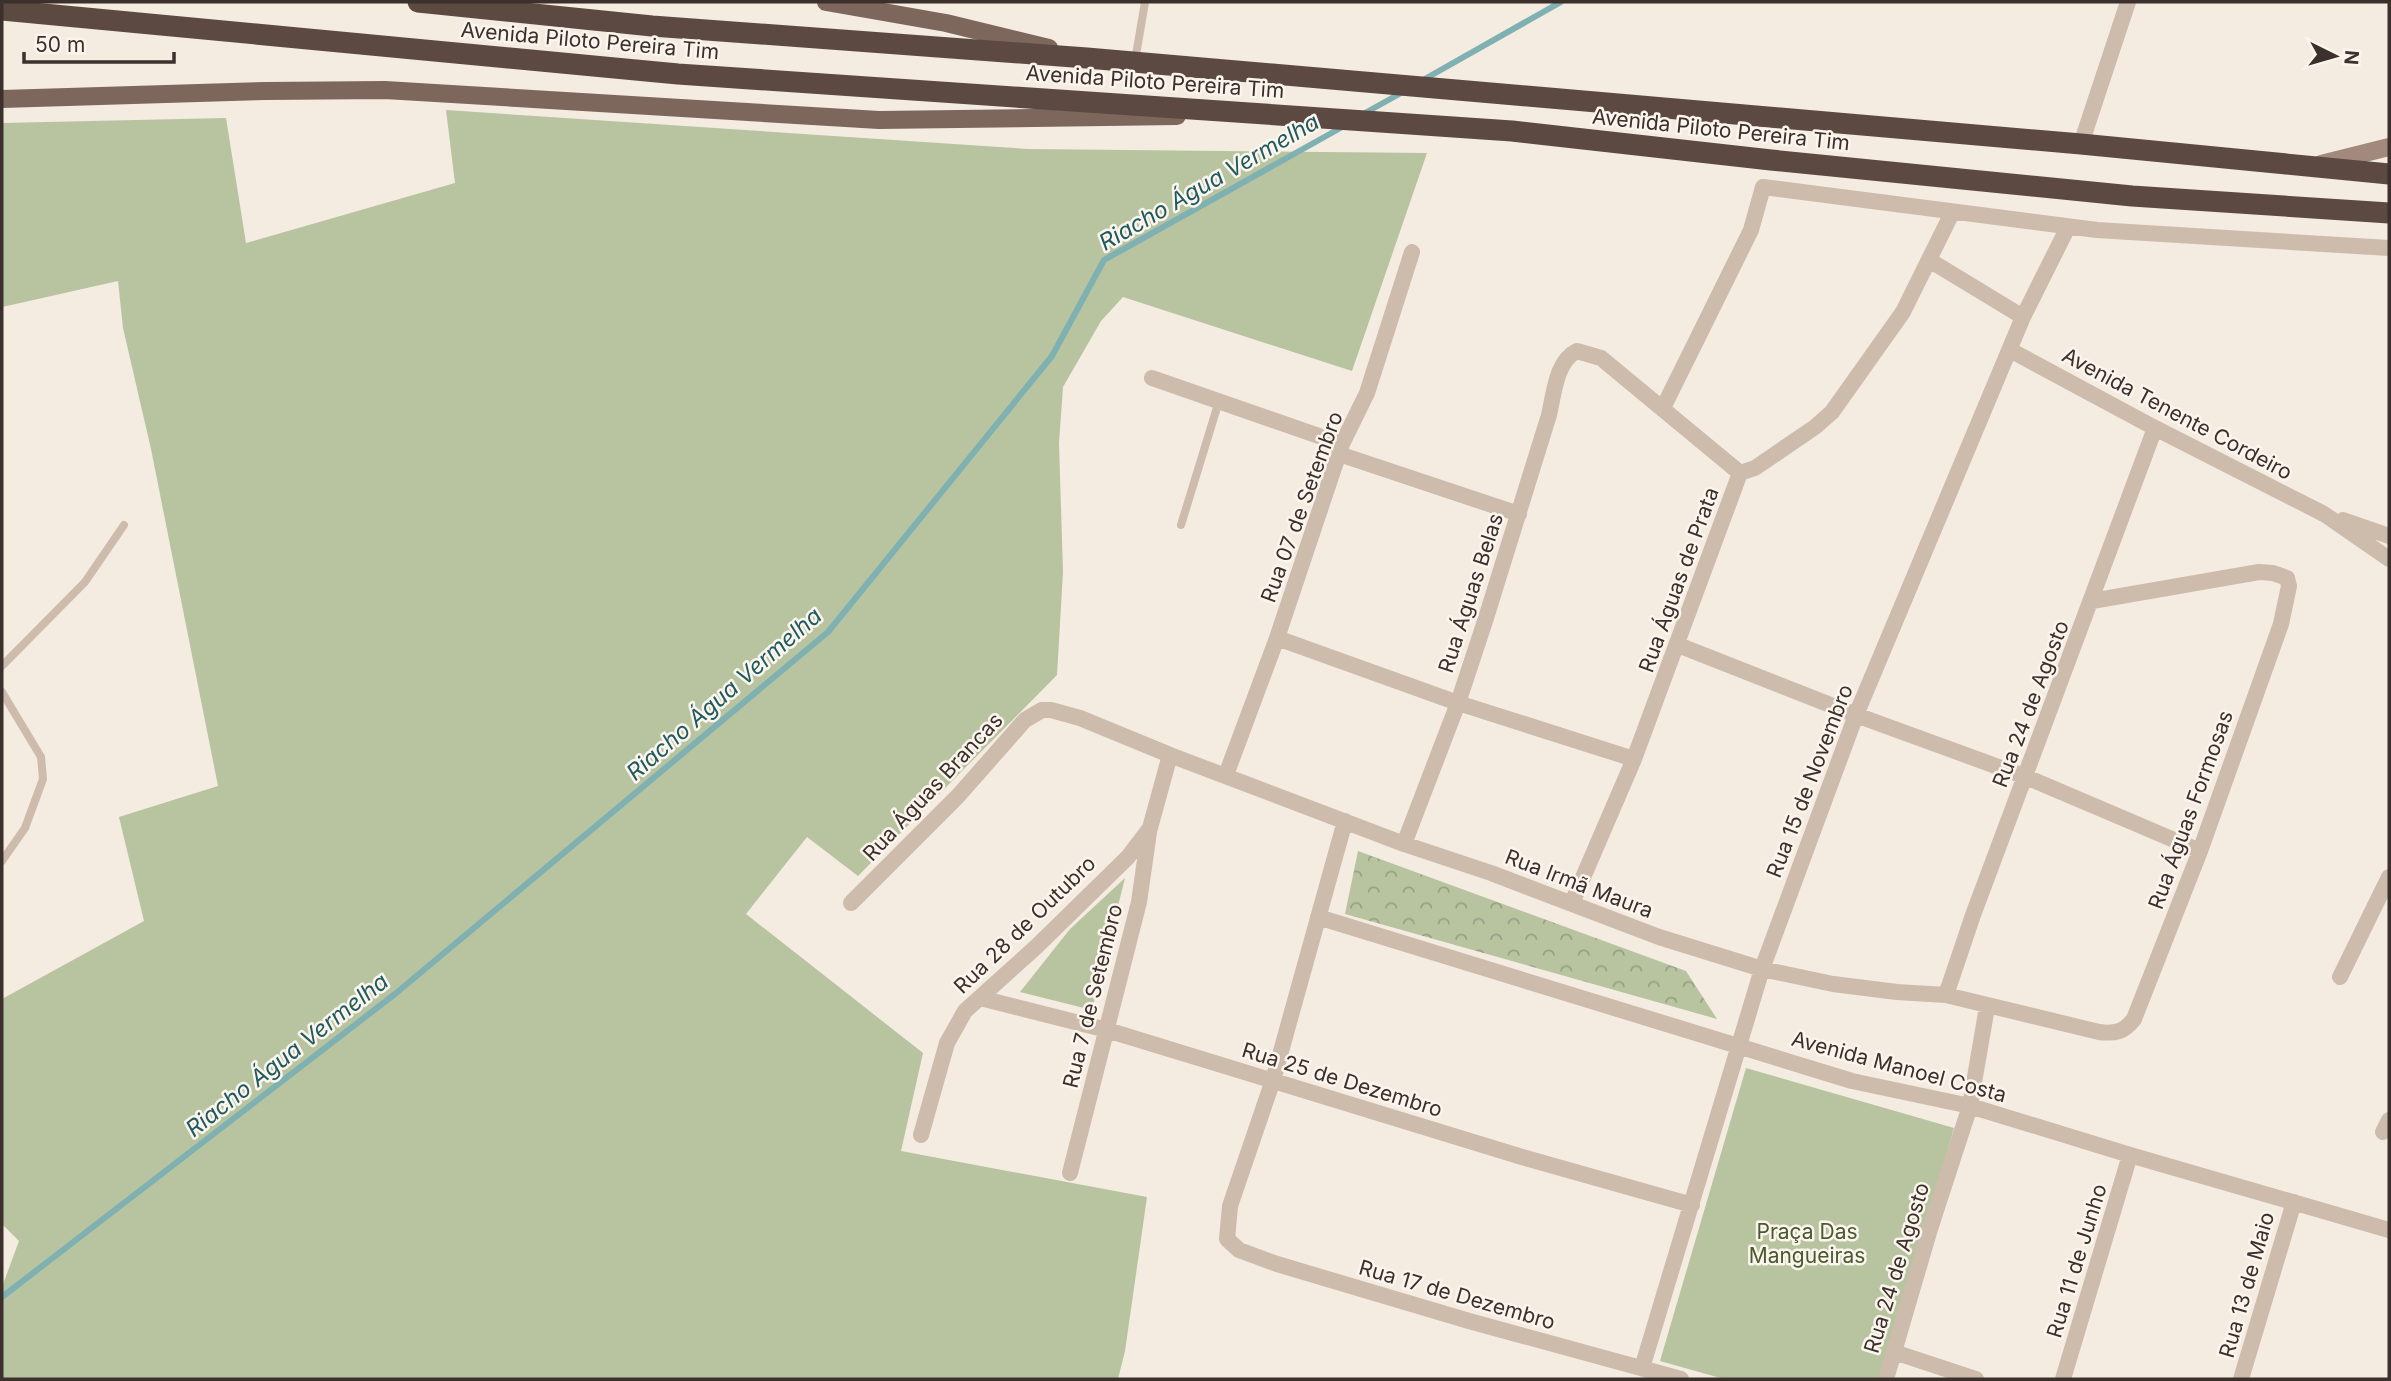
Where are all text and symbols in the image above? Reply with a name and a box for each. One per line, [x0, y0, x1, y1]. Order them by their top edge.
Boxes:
street label: Avenida Piloto Pereira Tim [460, 17, 720, 64]
scale bar [24, 21, 175, 65]
north arrow [2300, 21, 2370, 91]
text: 50 m [35, 32, 85, 57]
text: N [2339, 49, 2364, 66]
street label: Avenida Piloto Pereira Tim [1025, 60, 1285, 103]
street label: Avenida Piloto Pereira Tim [1591, 104, 1851, 155]
water label: Riacho Água Vermelha [1094, 108, 1324, 256]
street label: Avenida Tenente Cordeiro [2058, 342, 2296, 485]
street label: Rua 07 de Setembro [1255, 408, 1348, 606]
street label: Rua Águas de Prata [1632, 484, 1724, 676]
street label: Rua Águas Belas [1432, 510, 1508, 676]
water label: Riacho Água Vermelha [621, 602, 827, 786]
street label: Rua 24 de Agosto [1987, 617, 2074, 791]
street label: Rua 15 de Novembro [1761, 681, 1858, 881]
street label: Rua Águas Brancas [857, 707, 1008, 866]
street label: Rua Águas Formosas [2142, 707, 2238, 913]
street label: Rua Irmã Maura [1502, 844, 1657, 923]
street label: Rua 28 de Outubro [949, 851, 1101, 999]
street label: Rua 7 de Setembro [1058, 901, 1127, 1090]
water label: Riacho Água Vermelha [180, 967, 394, 1143]
street label: Avenida Manoel Costa [1789, 1026, 2009, 1107]
street label: Rua 25 de Dezembro [1239, 1037, 1445, 1122]
street label: Rua 24 de Agosto [1859, 1180, 1934, 1356]
street label: Rua 11 de Junho [2041, 1181, 2112, 1341]
street label: Rua 13 de Maio [2214, 1209, 2279, 1361]
park label: Praça Das Mangueiras [1749, 1219, 1865, 1268]
street label: Rua 17 de Dezembro [1356, 1255, 1558, 1335]

